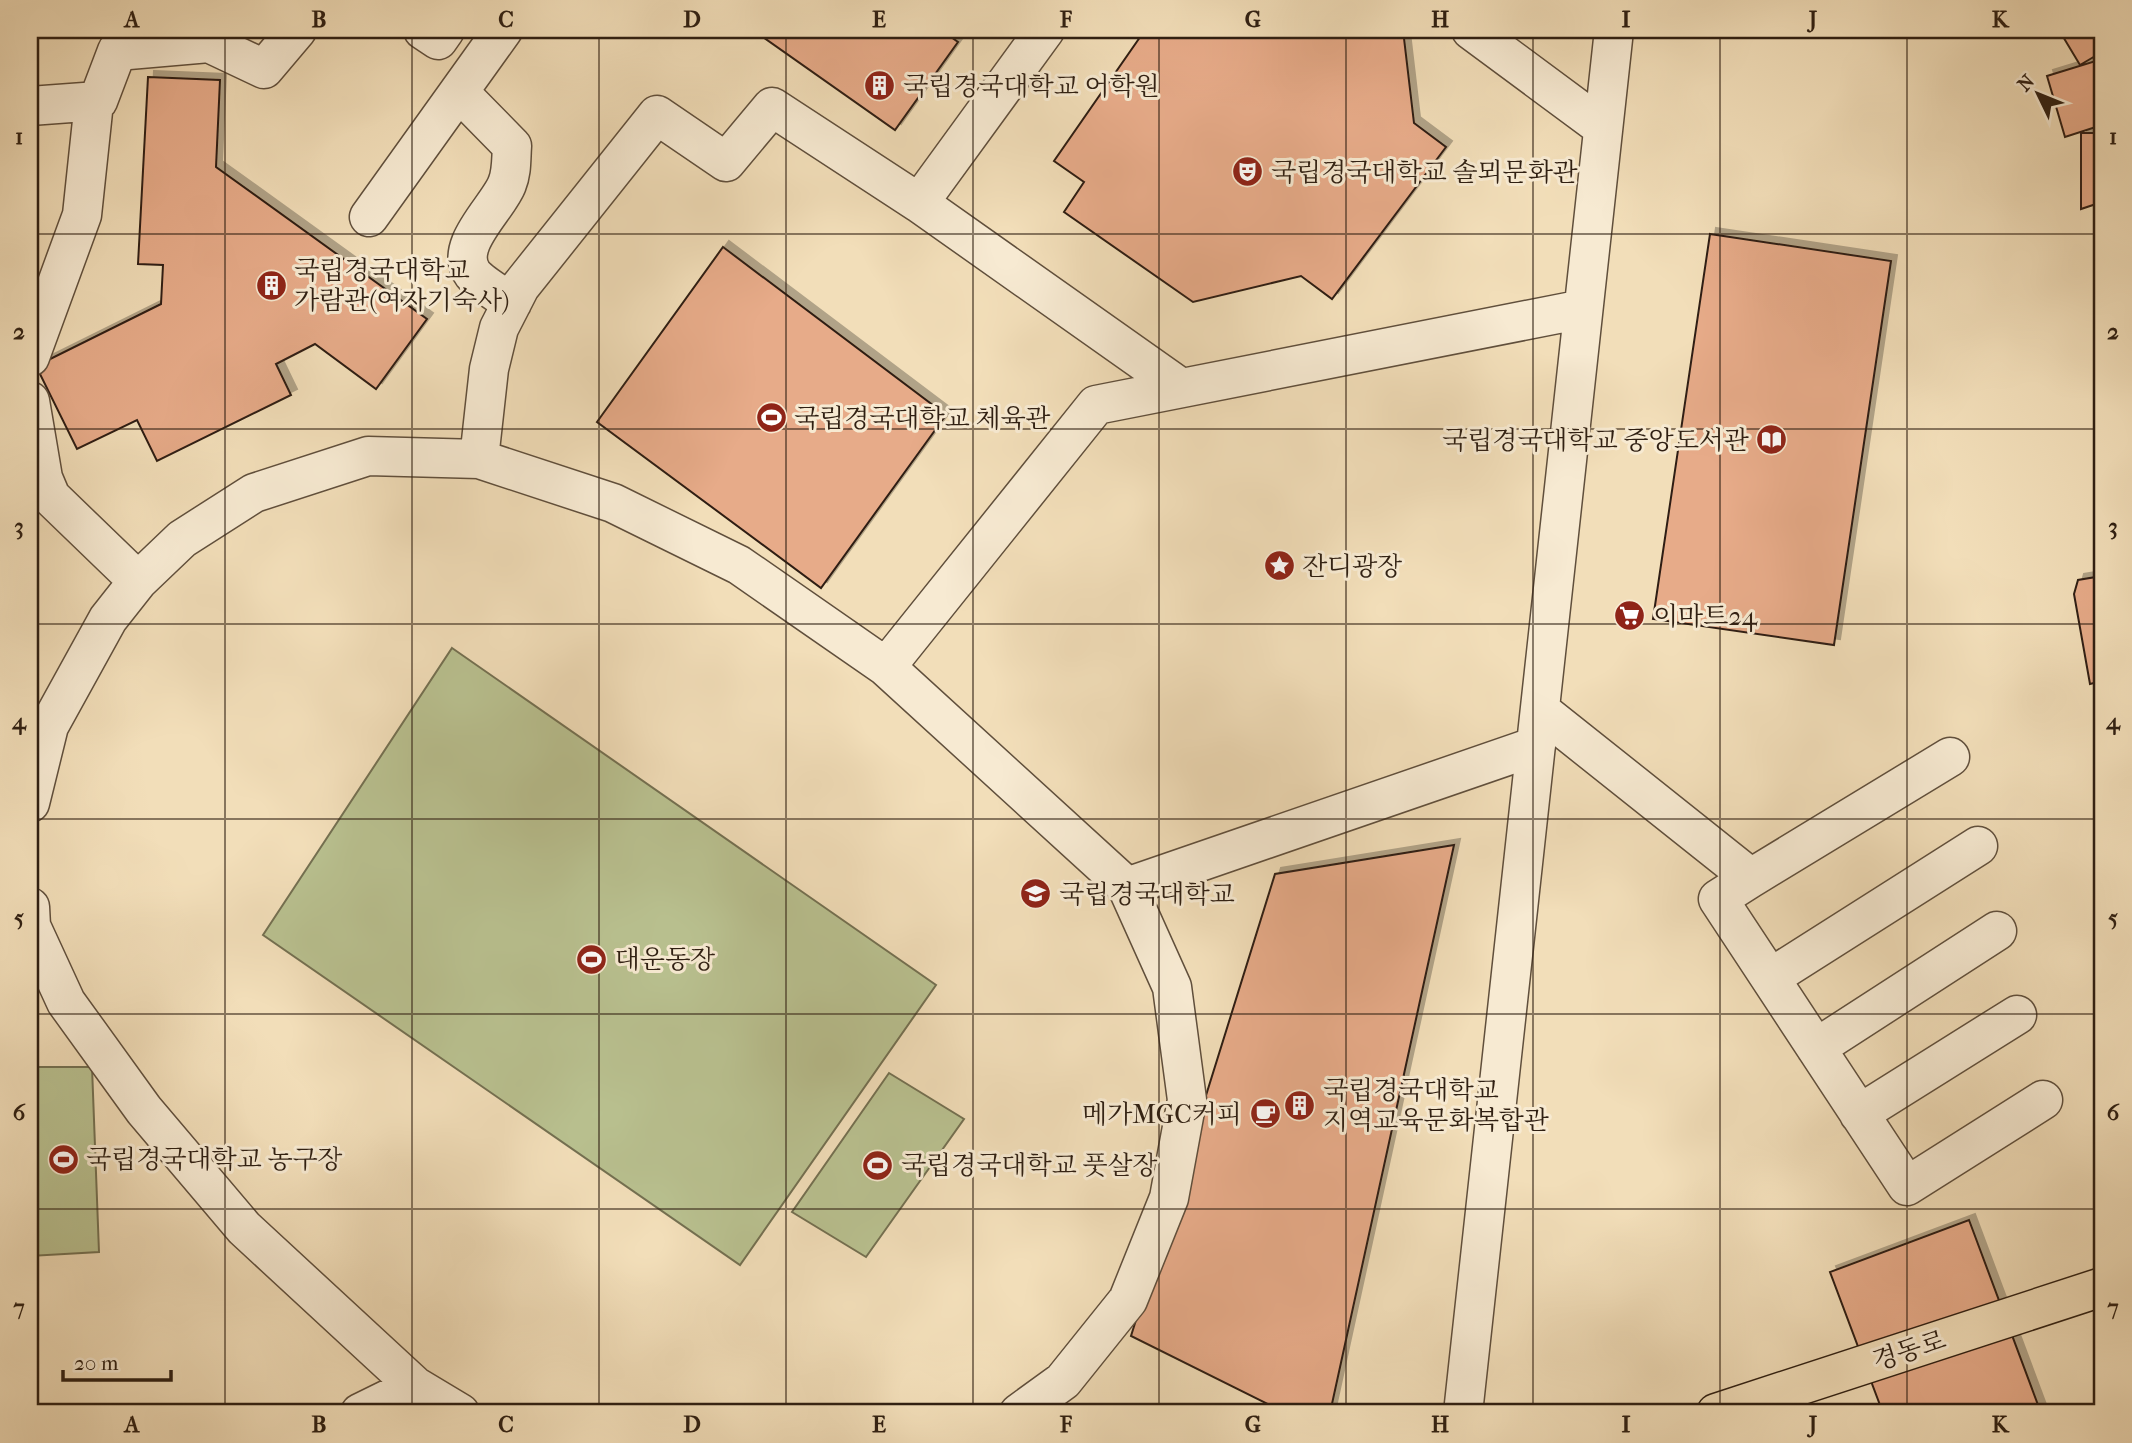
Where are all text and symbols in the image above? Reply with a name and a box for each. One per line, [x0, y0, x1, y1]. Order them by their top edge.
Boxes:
text: A [123, 6, 141, 33]
text: B [312, 6, 327, 33]
text: C [498, 6, 514, 33]
text: D [683, 6, 701, 33]
text: E [872, 6, 886, 33]
text: F [1059, 6, 1073, 33]
text: G [1245, 6, 1261, 33]
text: H [1431, 6, 1449, 33]
text: I [1622, 6, 1631, 33]
text: J [1807, 6, 1818, 33]
text: K [1992, 6, 2011, 33]
north arrow [2002, 60, 2072, 130]
building icon: 국립경국대학교 어학원 [863, 69, 897, 103]
text: N [2013, 70, 2040, 96]
place label: 국립경국대학교 어학원 [903, 71, 1160, 102]
text: 1 [15, 123, 23, 150]
text: 1 [2109, 123, 2117, 150]
theatre icon: 국립경국대학교 솔뫼문화관 [1231, 155, 1265, 189]
place label: 국립경국대학교 솔뫼문화관 [1271, 157, 1578, 188]
place label: 국립경국대학교 가람관(여자기숙사) [294, 255, 509, 316]
building icon: 국립경국대학교 가람관(여자기숙사) [254, 268, 288, 302]
text: 2 [13, 318, 25, 345]
text: 2 [2107, 318, 2119, 345]
sports icon: 국립경국대학교 체육관 [754, 401, 788, 435]
place label: 국립경국대학교 체육관 [794, 403, 1051, 434]
library icon: 국립경국대학교 중앙도서관 [1755, 423, 1789, 457]
place label: 국립경국대학교 중앙도서관 [1442, 425, 1749, 456]
text: 3 [14, 513, 24, 540]
text: 3 [2108, 513, 2118, 540]
place icon: 잔디광장 [1262, 549, 1296, 583]
place label: 잔디광장 [1302, 551, 1402, 582]
supermarket icon: 이마트24 [1613, 599, 1647, 633]
place label: 이마트24 [1653, 601, 1758, 632]
text: 4 [11, 708, 27, 735]
text: 4 [2105, 708, 2121, 735]
school or university icon: 국립경국대학교 [1019, 877, 1053, 911]
place label: 국립경국대학교 [1059, 879, 1235, 910]
text: 5 [14, 904, 24, 931]
text: 5 [2108, 904, 2118, 931]
sports icon: 대운동장 [575, 942, 609, 976]
place label: 대운동장 [615, 944, 715, 975]
place label: 국립경국대학교 지역교육문화복합관 [1323, 1075, 1549, 1136]
building icon: 국립경국대학교 지역교육문화복합관 [1283, 1088, 1317, 1122]
cafe icon: 메가MGC커피 [1248, 1097, 1282, 1131]
text: 6 [13, 1099, 26, 1126]
place label: 메가MGC커피 [1082, 1099, 1242, 1130]
text: 6 [2107, 1099, 2120, 1126]
sports icon: 국립경국대학교 농구장 [46, 1142, 80, 1176]
place label: 국립경국대학교 농구장 [86, 1144, 343, 1175]
sports icon: 국립경국대학교 풋살장 [861, 1148, 895, 1182]
place label: 국립경국대학교 풋살장 [901, 1150, 1158, 1181]
text: 7 [12, 1294, 25, 1321]
text: 7 [2106, 1294, 2119, 1321]
street label: 경동로 [1869, 1324, 1950, 1377]
scale bar [63, 1338, 172, 1382]
text: 20 m [74, 1351, 119, 1375]
text: A [123, 1411, 141, 1438]
text: B [312, 1411, 327, 1438]
text: C [498, 1411, 514, 1438]
text: D [683, 1411, 701, 1438]
text: E [872, 1411, 886, 1438]
text: F [1059, 1411, 1073, 1438]
text: G [1245, 1411, 1261, 1438]
text: H [1431, 1411, 1449, 1438]
text: I [1622, 1411, 1631, 1438]
text: J [1807, 1411, 1818, 1438]
text: K [1992, 1411, 2011, 1438]

